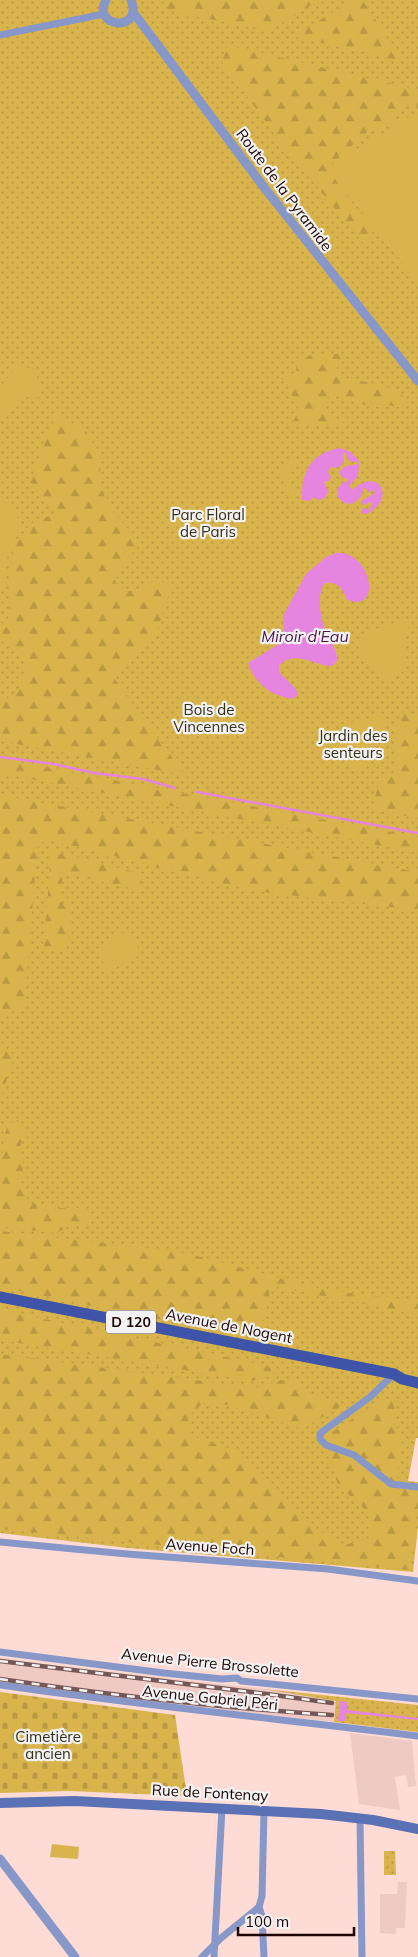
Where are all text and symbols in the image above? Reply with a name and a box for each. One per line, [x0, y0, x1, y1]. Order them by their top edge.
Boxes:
street label: Route de la Pyramide [232, 125, 337, 255]
park label: Parc Floral de Paris [171, 505, 245, 541]
water label: Miroir d'Eau [261, 626, 349, 646]
park label: Bois de Vincennes [173, 700, 245, 736]
park label: Jardin des senteurs [318, 726, 388, 762]
street label: Avenue de Nogent [164, 1304, 294, 1347]
road number: D 120 [106, 1310, 156, 1334]
street label: Avenue Foch [165, 1534, 255, 1559]
street label: Avenue Pierre Brossolette [120, 1644, 300, 1681]
street label: Avenue Gabriel Péri [141, 1681, 279, 1714]
park label: Cimetière ancien [15, 1727, 81, 1763]
street label: Rue de Fontenay [151, 1780, 269, 1805]
scale bar [238, 1904, 354, 1936]
text: 100 m [245, 1912, 289, 1931]

